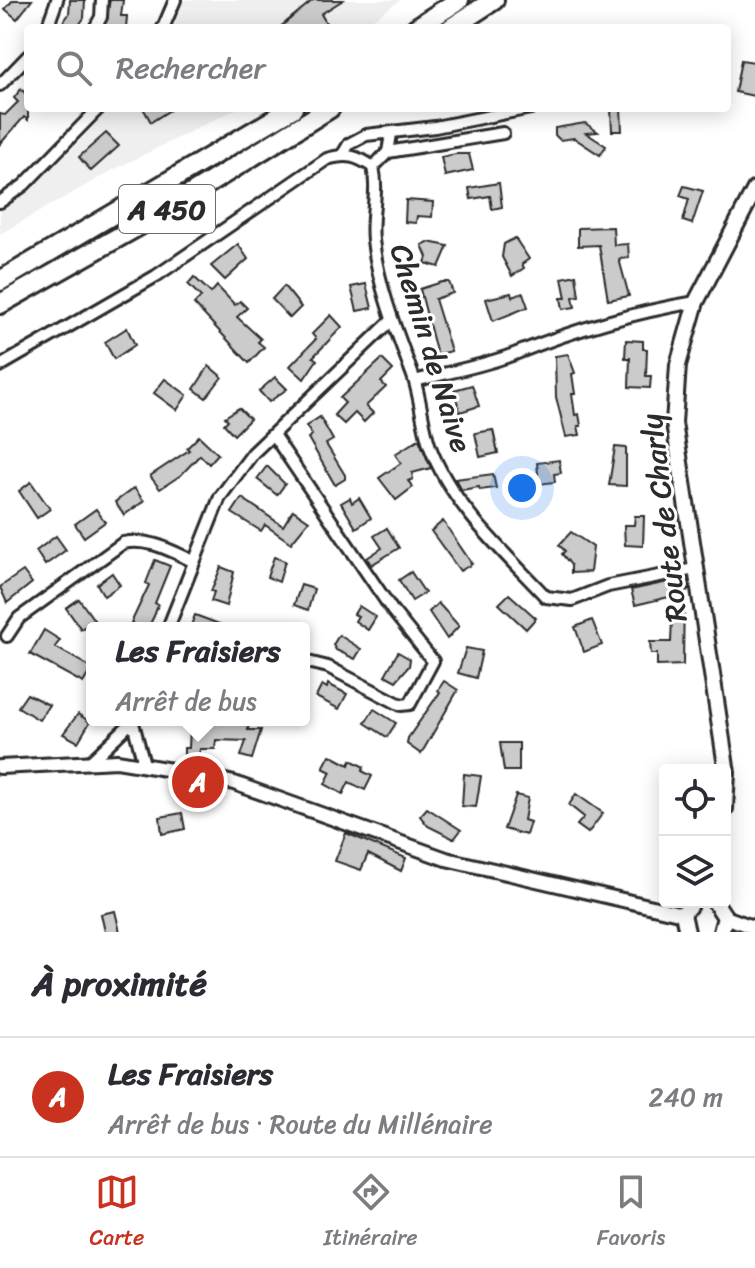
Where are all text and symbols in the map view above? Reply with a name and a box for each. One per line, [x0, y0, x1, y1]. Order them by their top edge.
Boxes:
search box [24, 24, 731, 112]
text: Rechercher [116, 41, 266, 95]
icon: search [52, 46, 96, 90]
road number: A 450 [119, 185, 215, 233]
street label: Chemin de Naive [374, 237, 488, 459]
street label: Route de Charly [624, 410, 704, 625]
your location [502, 468, 542, 508]
popup [86, 622, 310, 726]
text: Les Fraisiers [116, 624, 280, 678]
text: Arrêt de bus [116, 678, 257, 724]
pin: A [172, 752, 224, 812]
map controls [659, 764, 731, 908]
button: locate [659, 764, 731, 836]
button: layers [659, 836, 731, 908]
text: À proximité [32, 954, 207, 1014]
text: Les Fraisiers [108, 1047, 273, 1101]
text: A [49, 1074, 67, 1120]
text: 240 m [649, 1074, 723, 1120]
text: Arrêt de bus · Route du Millénaire [108, 1101, 493, 1147]
tab: Carte [90, 1170, 144, 1257]
tab: Itinéraire [324, 1170, 418, 1257]
tab: Favoris [597, 1170, 665, 1257]

